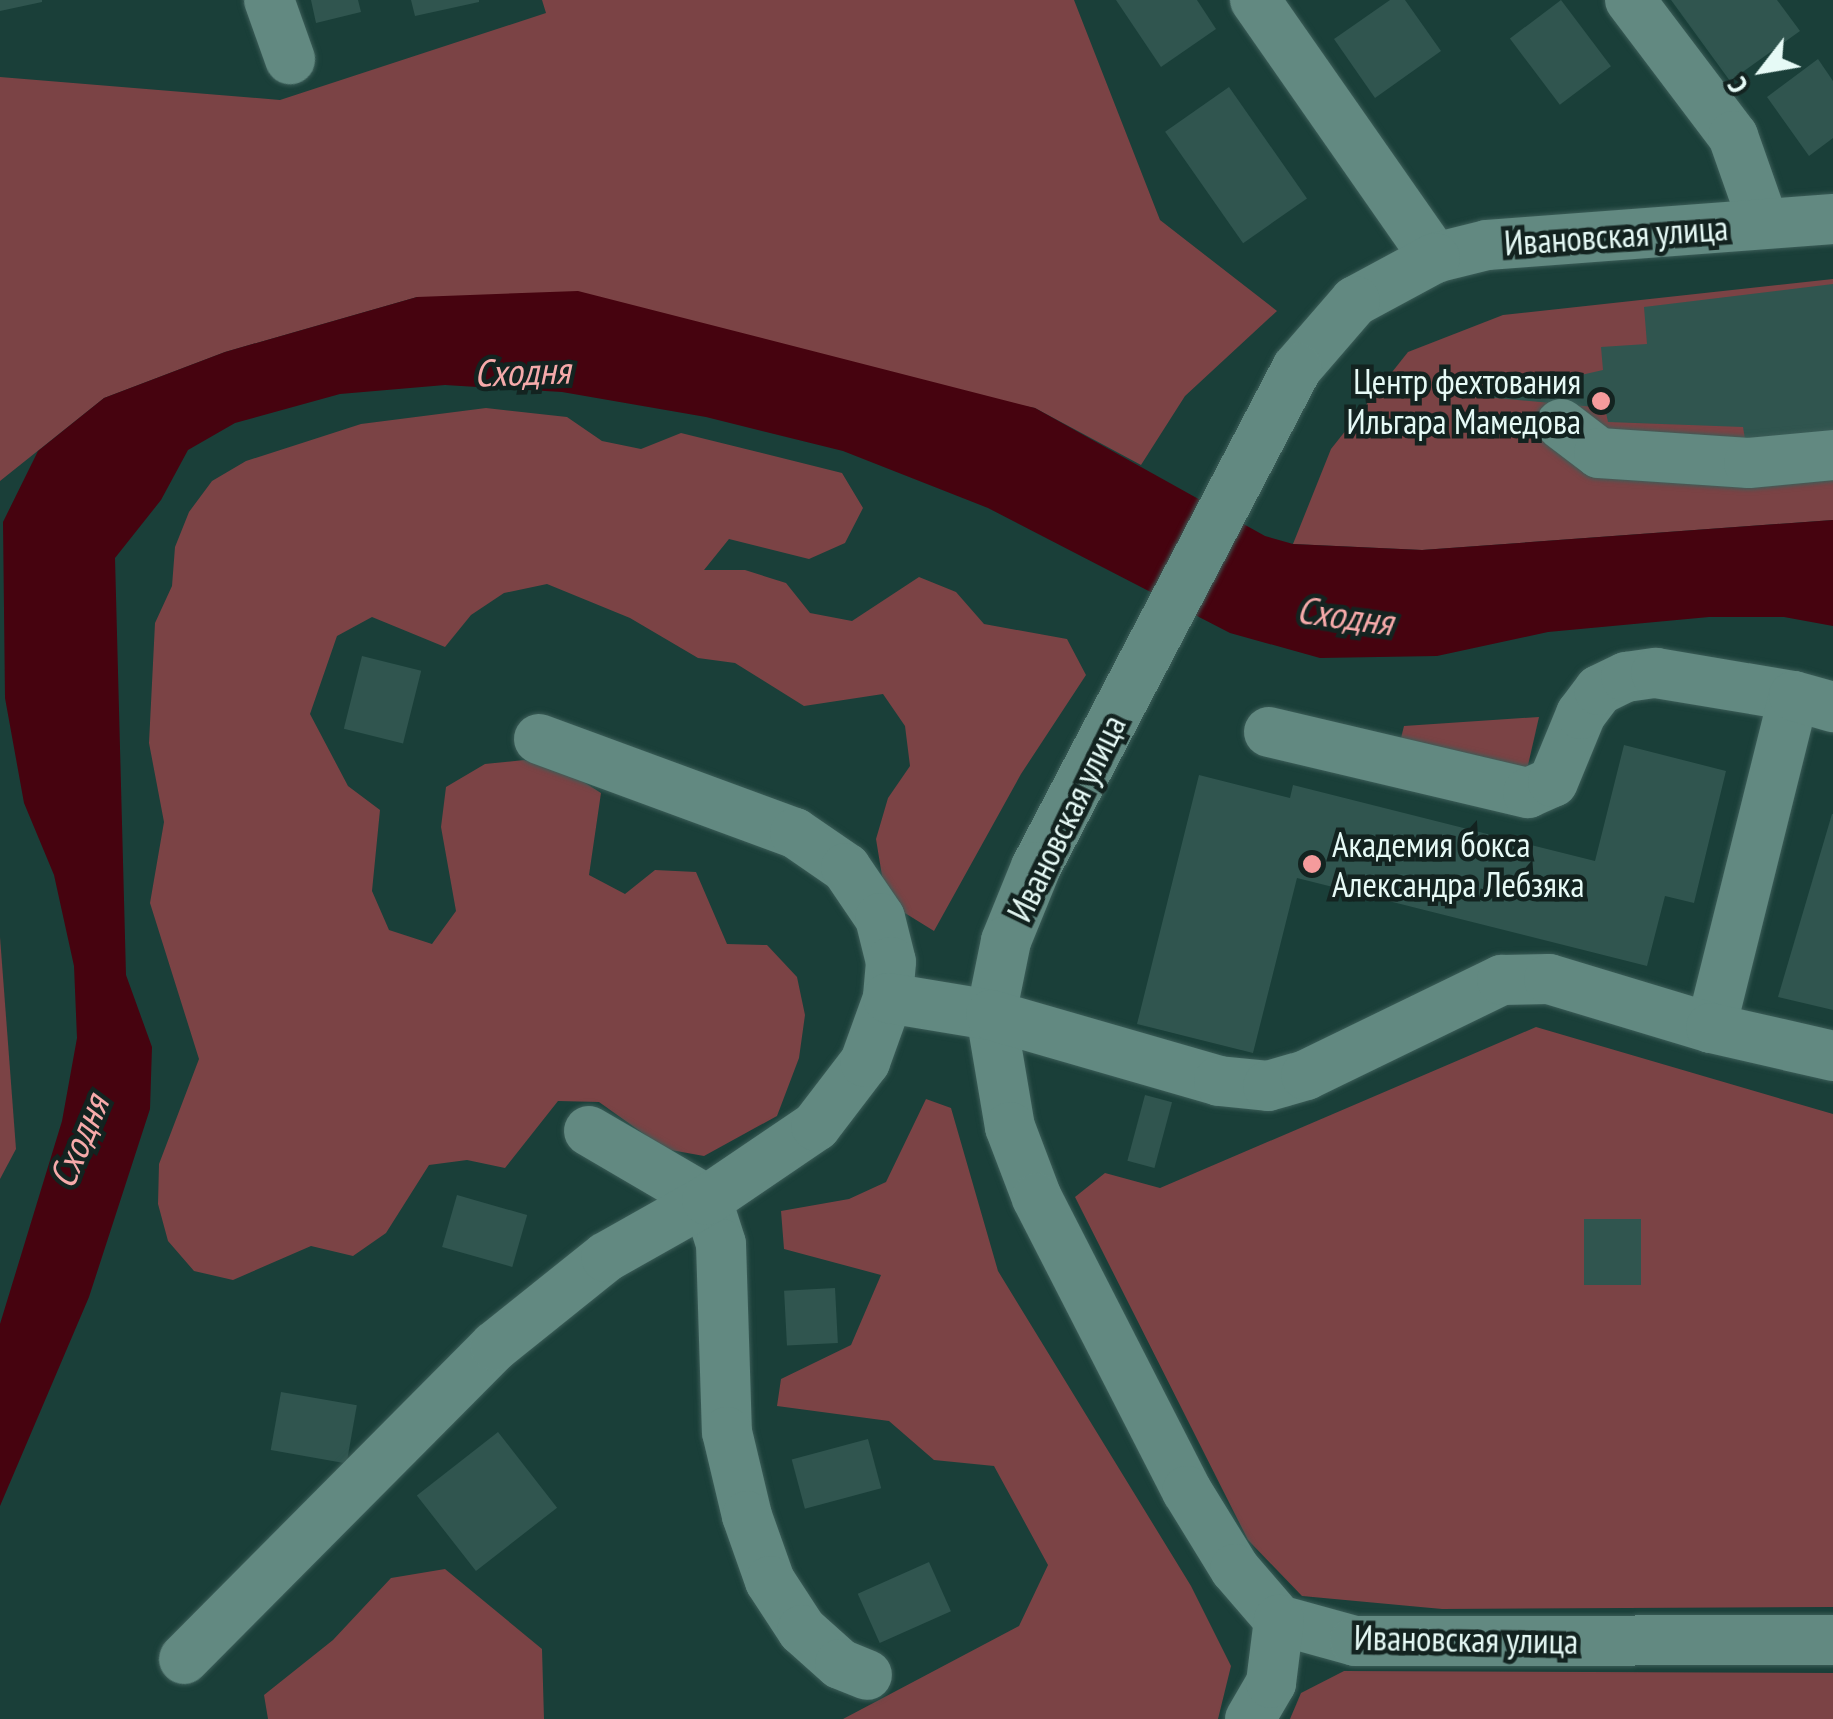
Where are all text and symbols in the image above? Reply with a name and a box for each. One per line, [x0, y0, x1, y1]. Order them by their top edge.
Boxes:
north arrow [1713, 20, 1813, 120]
text: С [1718, 71, 1756, 101]
street label: Ивановская улица [1503, 206, 1729, 264]
water label: Сходня [473, 347, 571, 395]
place label: Центр фехтования Ильгара Мамедова [1346, 360, 1581, 442]
marker: Центр фехтования Ильгара Мамедова [1590, 390, 1612, 412]
water label: Сходня [1294, 586, 1396, 644]
street label: Ивановская улица [998, 708, 1134, 928]
place label: Академия бокса Александра Лебзяка [1332, 823, 1584, 905]
marker: Академия бокса Александра Лебзяка [1301, 853, 1323, 875]
water label: Сходня [38, 1088, 118, 1194]
street label: Ивановская улица [1353, 1616, 1579, 1662]

